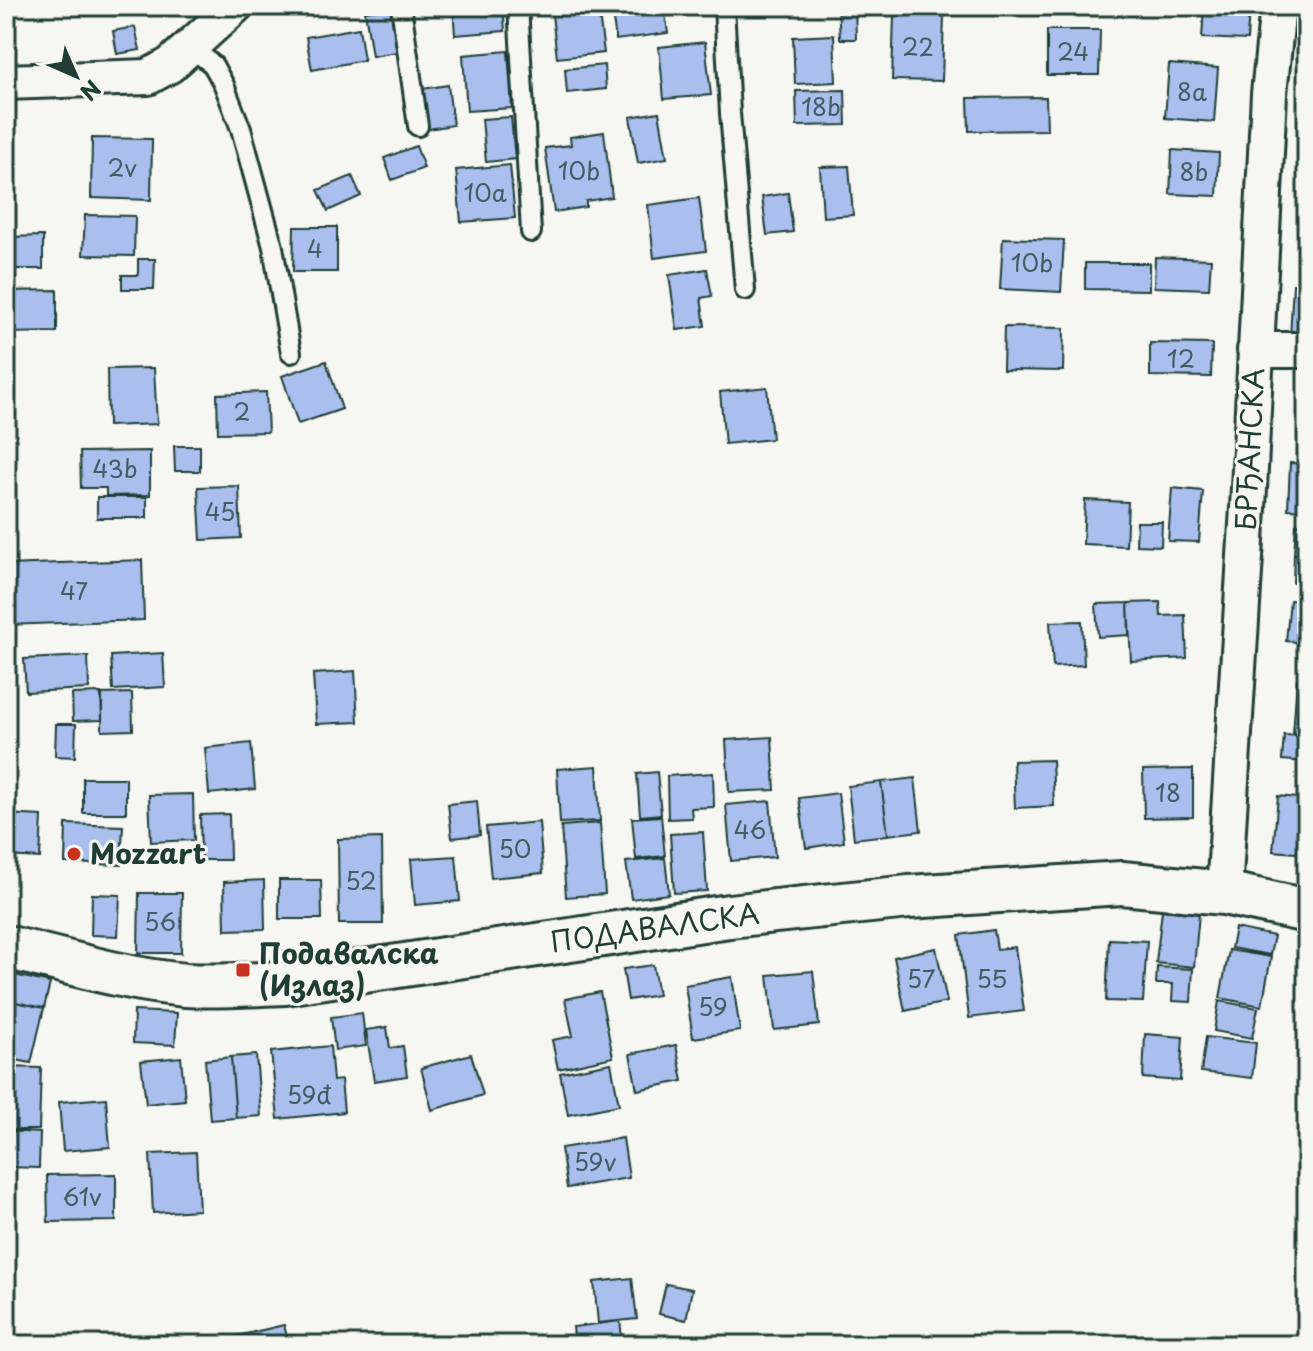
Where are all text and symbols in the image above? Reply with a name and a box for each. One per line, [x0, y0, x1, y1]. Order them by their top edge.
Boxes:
house number: 22 [902, 28, 934, 64]
house number: 24 [1057, 33, 1089, 69]
north arrow [36, 36, 116, 116]
text: N [73, 73, 109, 109]
house number: 8a [1177, 73, 1207, 109]
house number: 18b [801, 88, 841, 124]
house number: 2v [107, 149, 137, 185]
house number: 10b [558, 152, 600, 188]
house number: 8b [1180, 153, 1208, 189]
house number: 10a [463, 174, 507, 210]
house number: 4 [307, 230, 323, 266]
house number: 10b [1011, 244, 1053, 280]
house number: 12 [1167, 340, 1195, 376]
street label: БРЂАНСКА [1223, 367, 1274, 531]
house number: 2 [234, 393, 251, 429]
house number: 43b [93, 450, 137, 486]
house number: 45 [205, 493, 235, 529]
house number: 47 [60, 572, 88, 608]
house number: 18 [1155, 774, 1181, 810]
house number: 46 [734, 811, 766, 847]
house number: 50 [499, 830, 531, 866]
place label: Mozzart [90, 831, 206, 874]
marker: Mozzart [65, 845, 83, 863]
house number: 52 [345, 862, 377, 898]
street label: ПОДАВАЛСКА [548, 891, 762, 962]
house number: 56 [144, 903, 176, 939]
place label: Подавалска (Излаз) [259, 931, 439, 1006]
house number: 57 [907, 960, 936, 996]
house number: 55 [977, 960, 1007, 996]
marker: Подавалска (Излаз) [234, 961, 252, 979]
house number: 59 [698, 988, 728, 1024]
house number: 59đ [287, 1076, 332, 1112]
house number: 59v [574, 1143, 617, 1179]
house number: 61v [62, 1178, 102, 1214]

